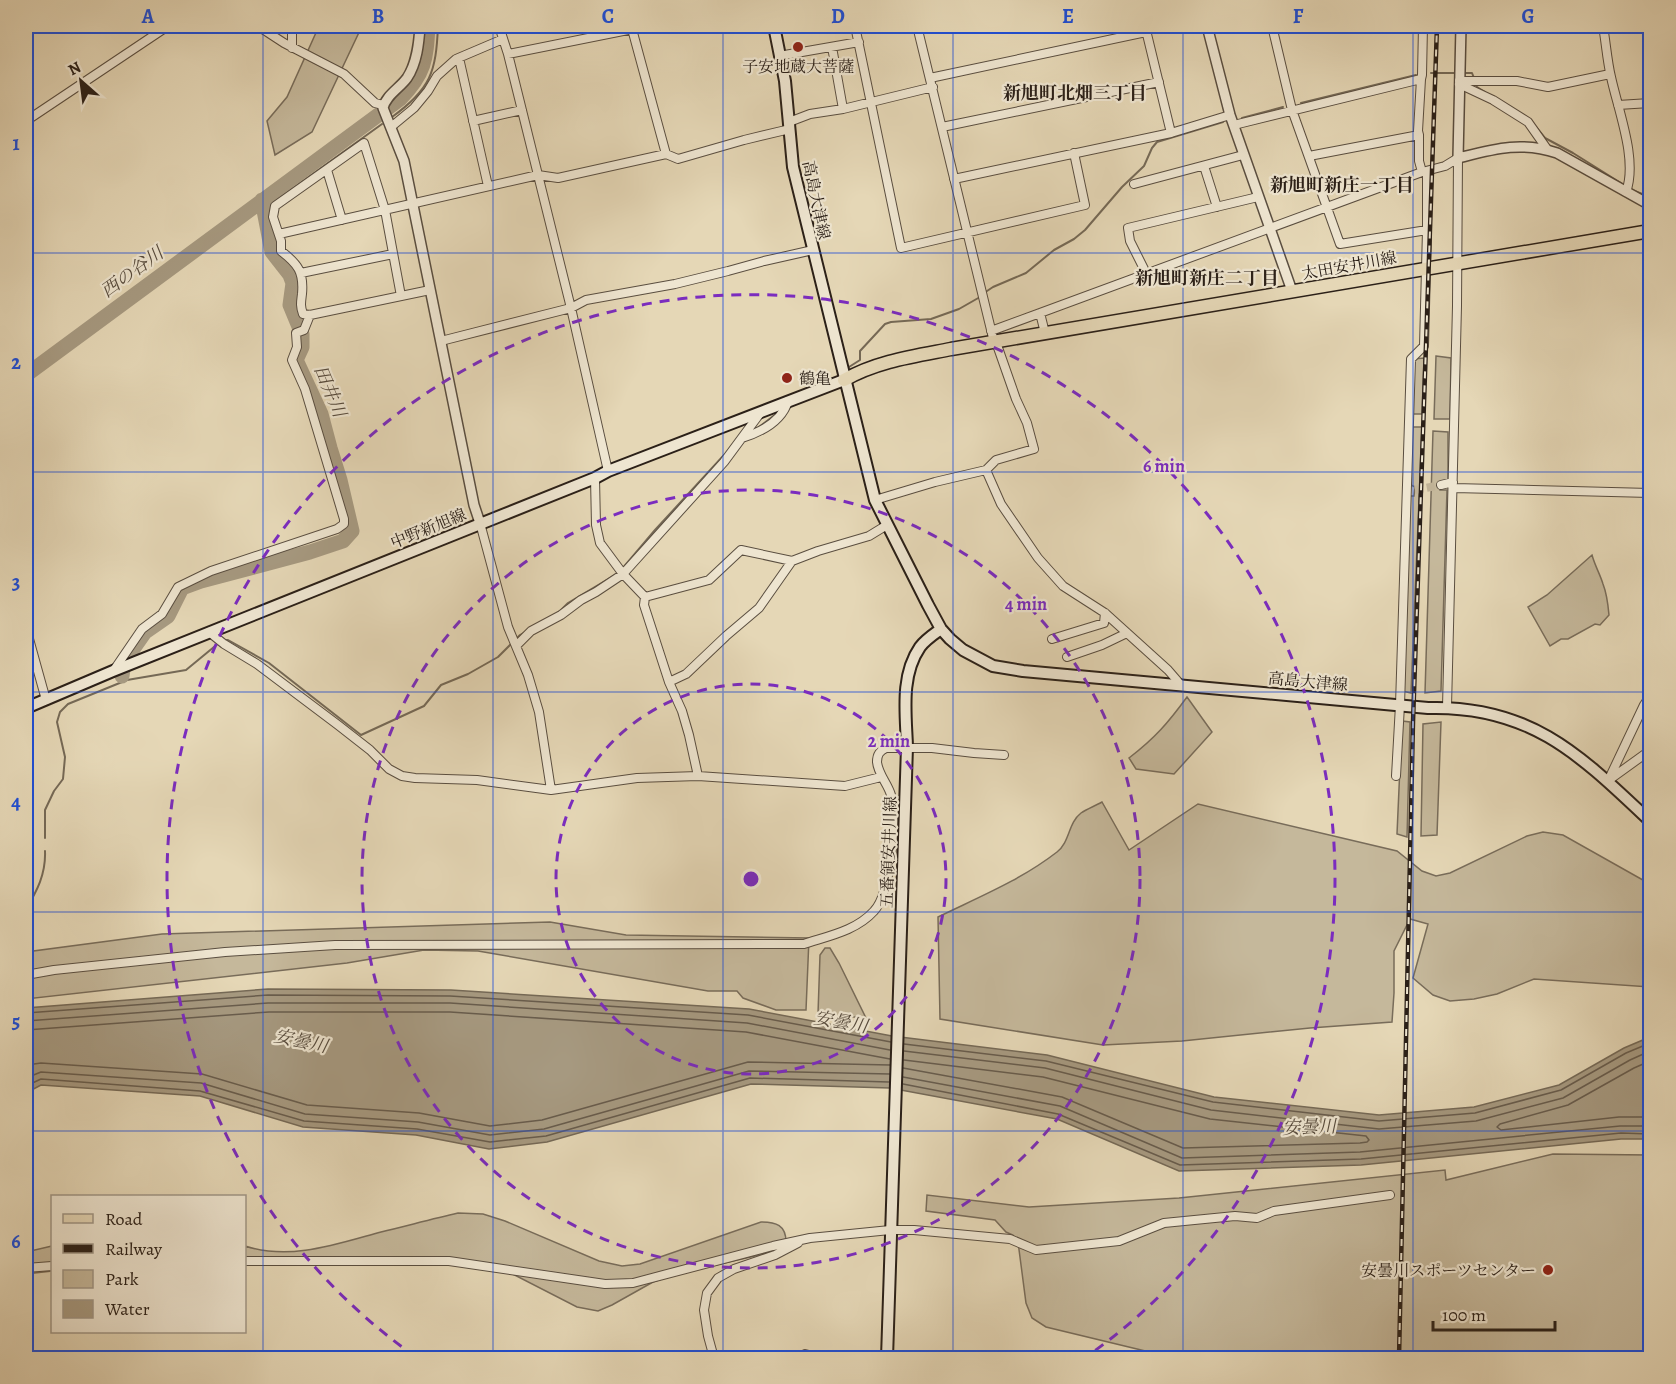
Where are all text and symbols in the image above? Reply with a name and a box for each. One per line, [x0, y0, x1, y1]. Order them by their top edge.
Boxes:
text: A [141, 3, 155, 30]
text: B [372, 3, 384, 30]
text: C [602, 3, 614, 30]
text: D [831, 3, 845, 30]
text: E [1062, 3, 1074, 30]
text: F [1293, 3, 1304, 30]
text: G [1521, 3, 1535, 30]
marker: 子安地蔵大菩薩 [791, 40, 805, 54]
north arrow [51, 51, 111, 111]
text: N [64, 56, 85, 81]
place label: 子安地蔵大菩薩 [742, 56, 854, 78]
district label: 新旭町北畑三丁目 [1003, 81, 1147, 105]
text: 1 [12, 130, 20, 157]
street label: 高島大津線 [797, 159, 835, 242]
district label: 新旭町新庄一丁目 [1270, 173, 1414, 197]
water label: 西の谷川 [96, 240, 170, 303]
street label: 太田安井川線 [1300, 247, 1398, 285]
district label: 新旭町新庄二丁目 [1135, 266, 1279, 290]
text: 2 [11, 349, 21, 376]
water label: 田井川 [308, 361, 352, 422]
place label: 鶴亀 [799, 368, 831, 390]
marker: 鶴亀 [780, 371, 794, 385]
text: 6 min [1143, 454, 1185, 478]
street label: 中野新旭線 [387, 504, 470, 554]
text: 3 [12, 569, 20, 596]
text: 4 min [1005, 592, 1047, 616]
street label: 高島大津線 [1267, 668, 1349, 696]
text: 2 min [868, 729, 910, 753]
text: 4 [11, 789, 21, 816]
street label: 五番領安井川線 [876, 796, 902, 908]
centre of rings [741, 869, 761, 889]
water label: 安曇川 [812, 1005, 872, 1039]
text: 5 [12, 1008, 20, 1035]
water label: 安曇川 [272, 1024, 332, 1059]
water label: 安曇川 [1282, 1114, 1338, 1140]
legend [51, 1195, 246, 1333]
text: Road [105, 1207, 143, 1231]
text: 6 [11, 1228, 21, 1255]
text: Railway [105, 1237, 163, 1261]
place label: 安曇川スポーツセンター [1361, 1260, 1536, 1282]
marker: 安曇川スポーツセンター [1541, 1263, 1555, 1277]
text: Park [105, 1267, 139, 1291]
scale bar [1433, 1294, 1554, 1332]
text: Water [104, 1297, 150, 1321]
text: 100 m [1442, 1303, 1486, 1327]

